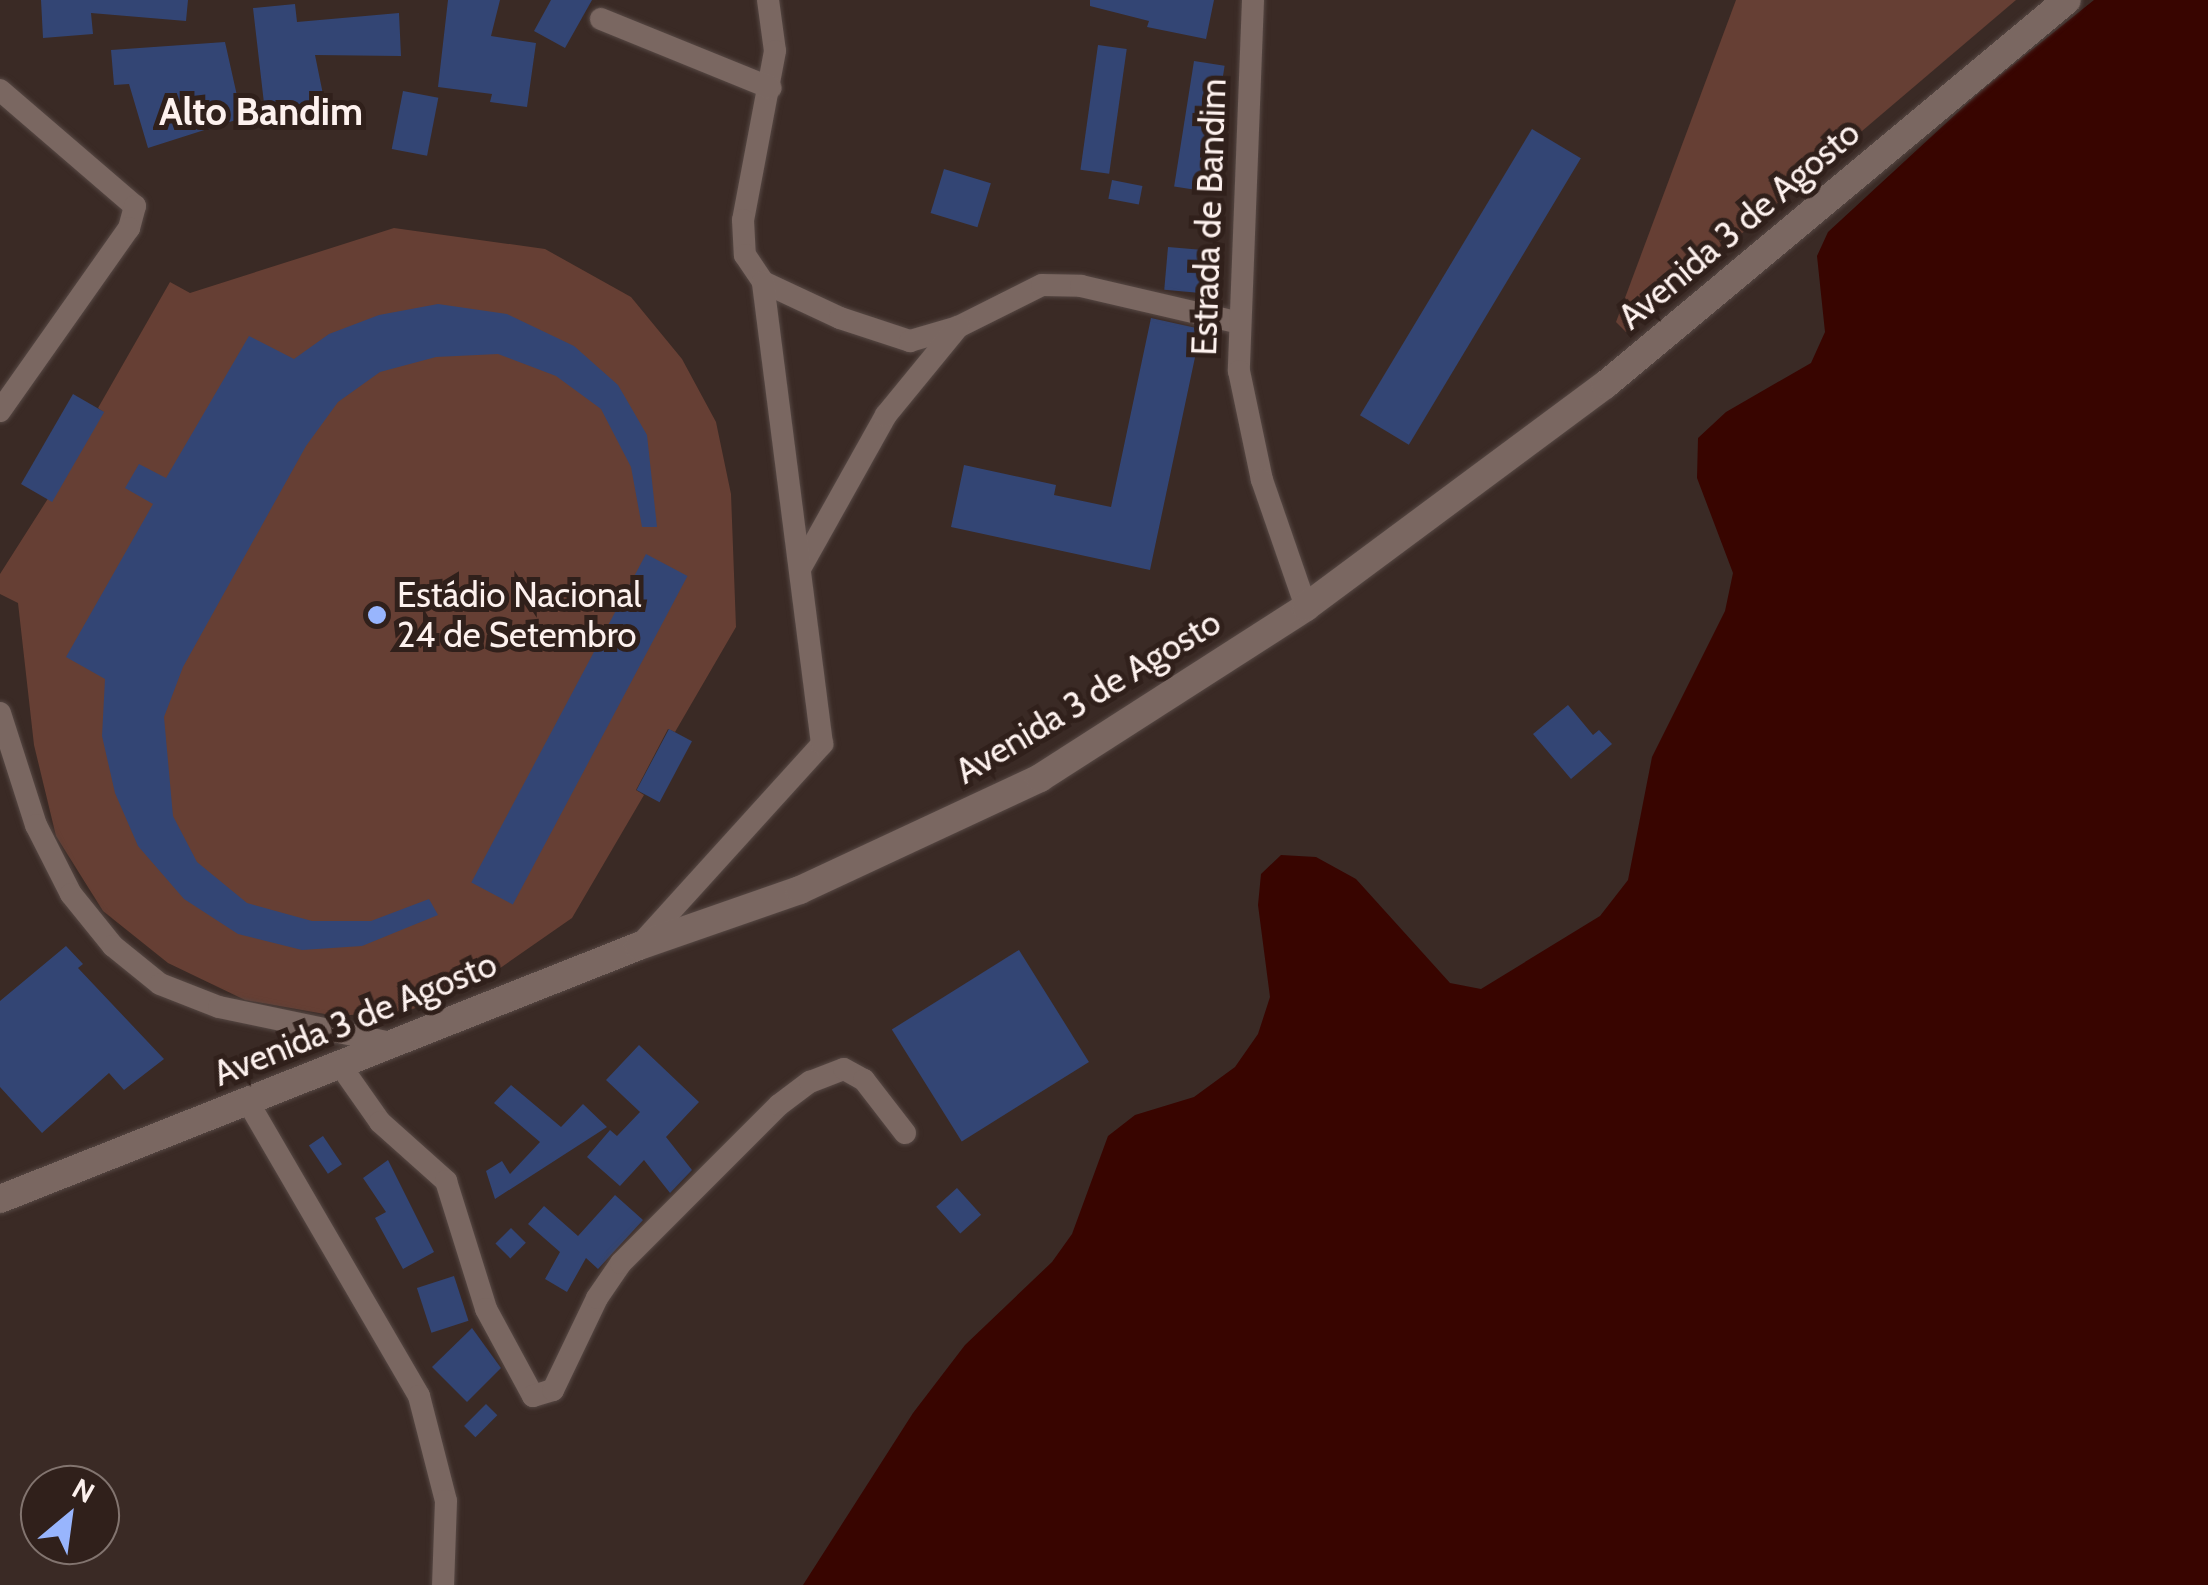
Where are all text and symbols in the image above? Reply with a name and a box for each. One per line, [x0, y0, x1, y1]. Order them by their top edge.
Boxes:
street label: Estrada de Bandim [1183, 78, 1235, 356]
district label: Alto Bandim [159, 89, 363, 135]
street label: Avenida 3 de Agosto [1610, 112, 1868, 338]
place label: Estádio Nacional 24 de Setembro [397, 574, 642, 656]
street label: Avenida 3 de Agosto [948, 601, 1228, 793]
marker: Estádio Nacional 24 de Setembro [366, 604, 388, 626]
street label: Avenida 3 de Agosto [207, 943, 503, 1095]
north arrow [20, 1465, 120, 1565]
text: N [67, 1471, 100, 1510]

